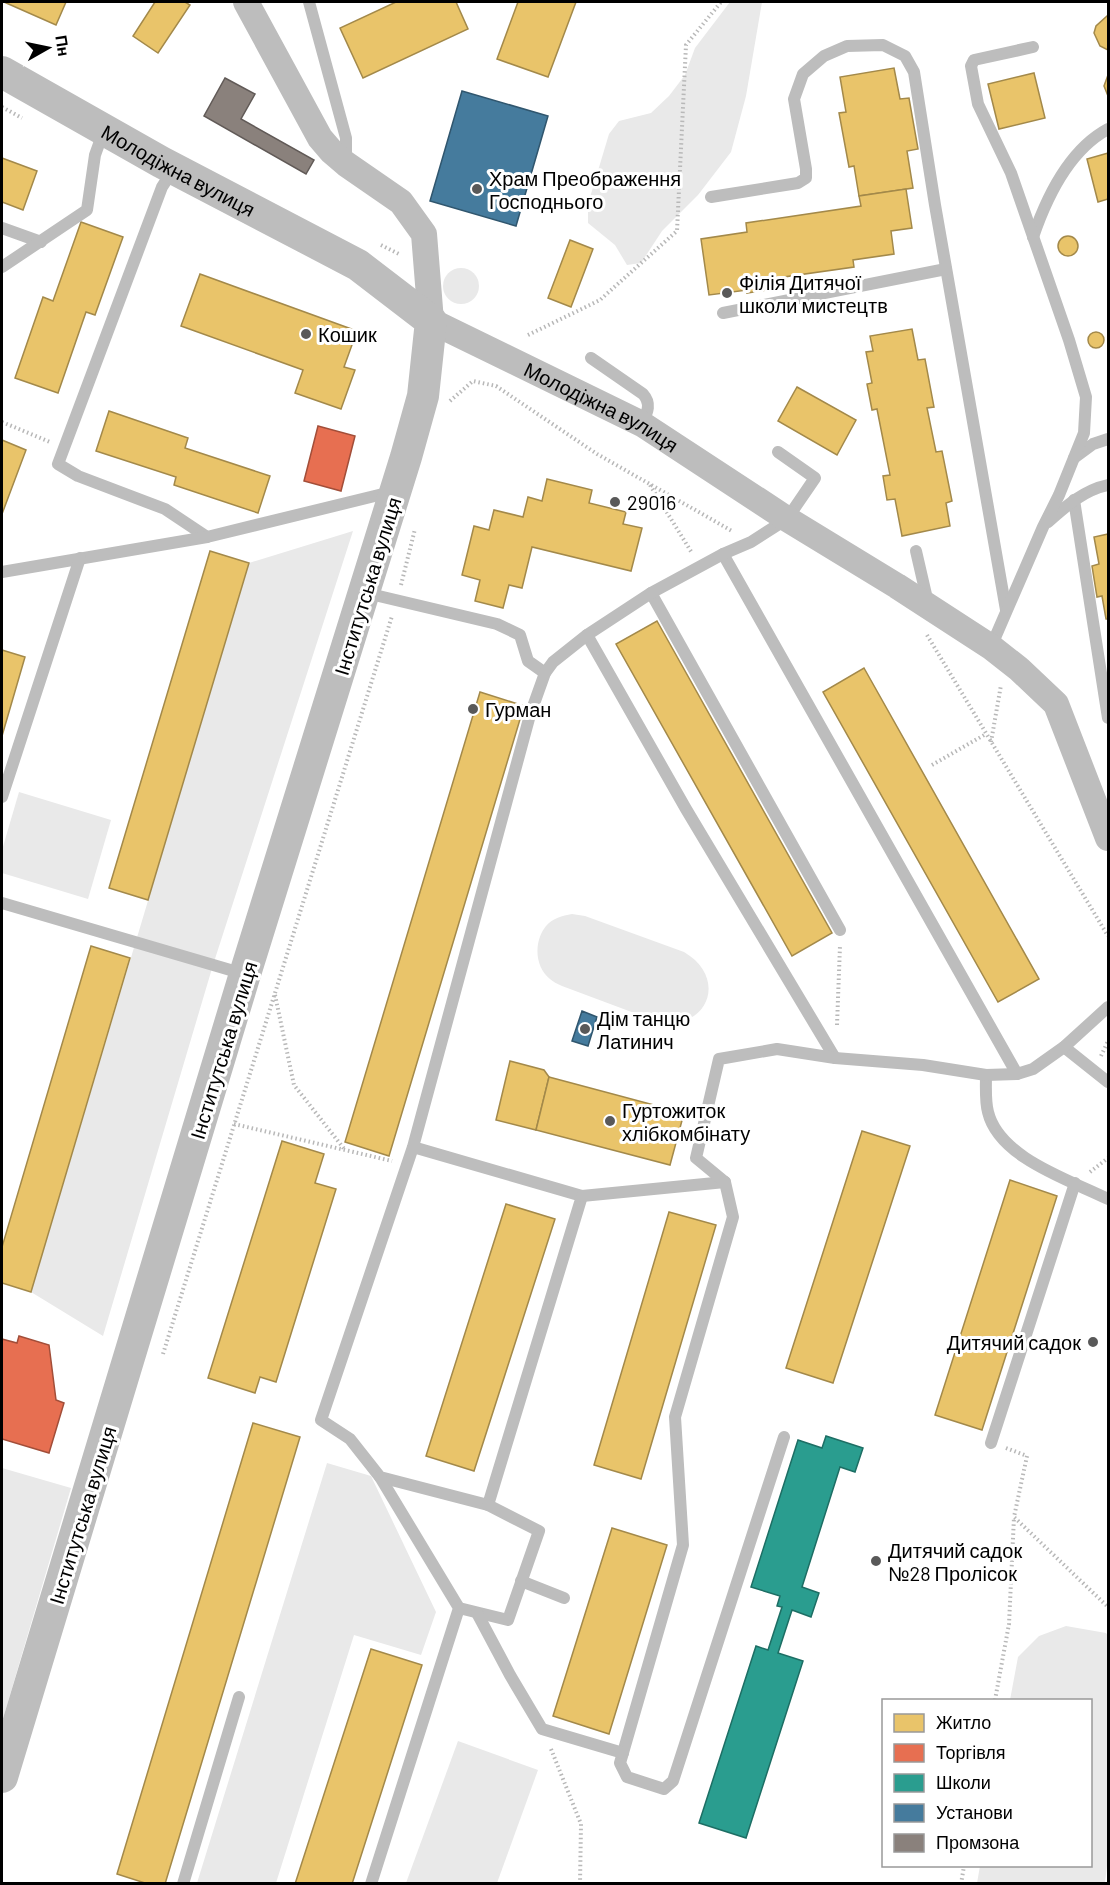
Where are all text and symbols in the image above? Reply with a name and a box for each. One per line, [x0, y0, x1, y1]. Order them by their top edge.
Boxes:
north arrow [18, 18, 78, 78]
text: Пн [52, 34, 74, 58]
street label: Молодіжна вулиця [98, 119, 259, 221]
place label: Храм Преображення Господнього [489, 166, 681, 213]
marker: Храм Преображення Господнього [470, 182, 484, 196]
place label: Філія Дитячої школи мистецтв [739, 270, 888, 317]
marker: Філія Дитячої школи мистецтв [720, 286, 734, 300]
place label: Кошик [318, 322, 377, 346]
marker: Кошик [299, 327, 313, 341]
street label: Молодіжна вулиця [520, 356, 683, 457]
place label: 29016 [627, 490, 676, 514]
street label: Інститутська вулиця [329, 494, 405, 678]
marker: 29016 [608, 495, 622, 509]
place label: Гурман [485, 697, 551, 721]
marker: Гурман [466, 702, 480, 716]
street label: Інститутська вулиця [185, 958, 261, 1142]
place label: Дім танцю Латинич [597, 1006, 690, 1053]
marker: Дім танцю Латинич [578, 1022, 592, 1036]
place label: Гуртожиток хлібкомбінату [622, 1098, 750, 1145]
marker: Гуртожиток хлібкомбінату [603, 1114, 617, 1128]
place label: Дитячий садок [947, 1330, 1081, 1354]
marker: Дитячий садок [1086, 1335, 1100, 1349]
street label: Інститутська вулиця [44, 1423, 120, 1607]
place label: Дитячий садок №28 Пролісок [888, 1538, 1022, 1585]
marker: Дитячий садок №28 Пролісок [869, 1554, 883, 1568]
legend [882, 1699, 1092, 1867]
text: Житло [936, 1711, 991, 1733]
text: Торгівля [936, 1741, 1006, 1763]
text: Школи [936, 1771, 991, 1793]
text: Установи [936, 1801, 1013, 1823]
text: Промзона [936, 1831, 1020, 1853]

